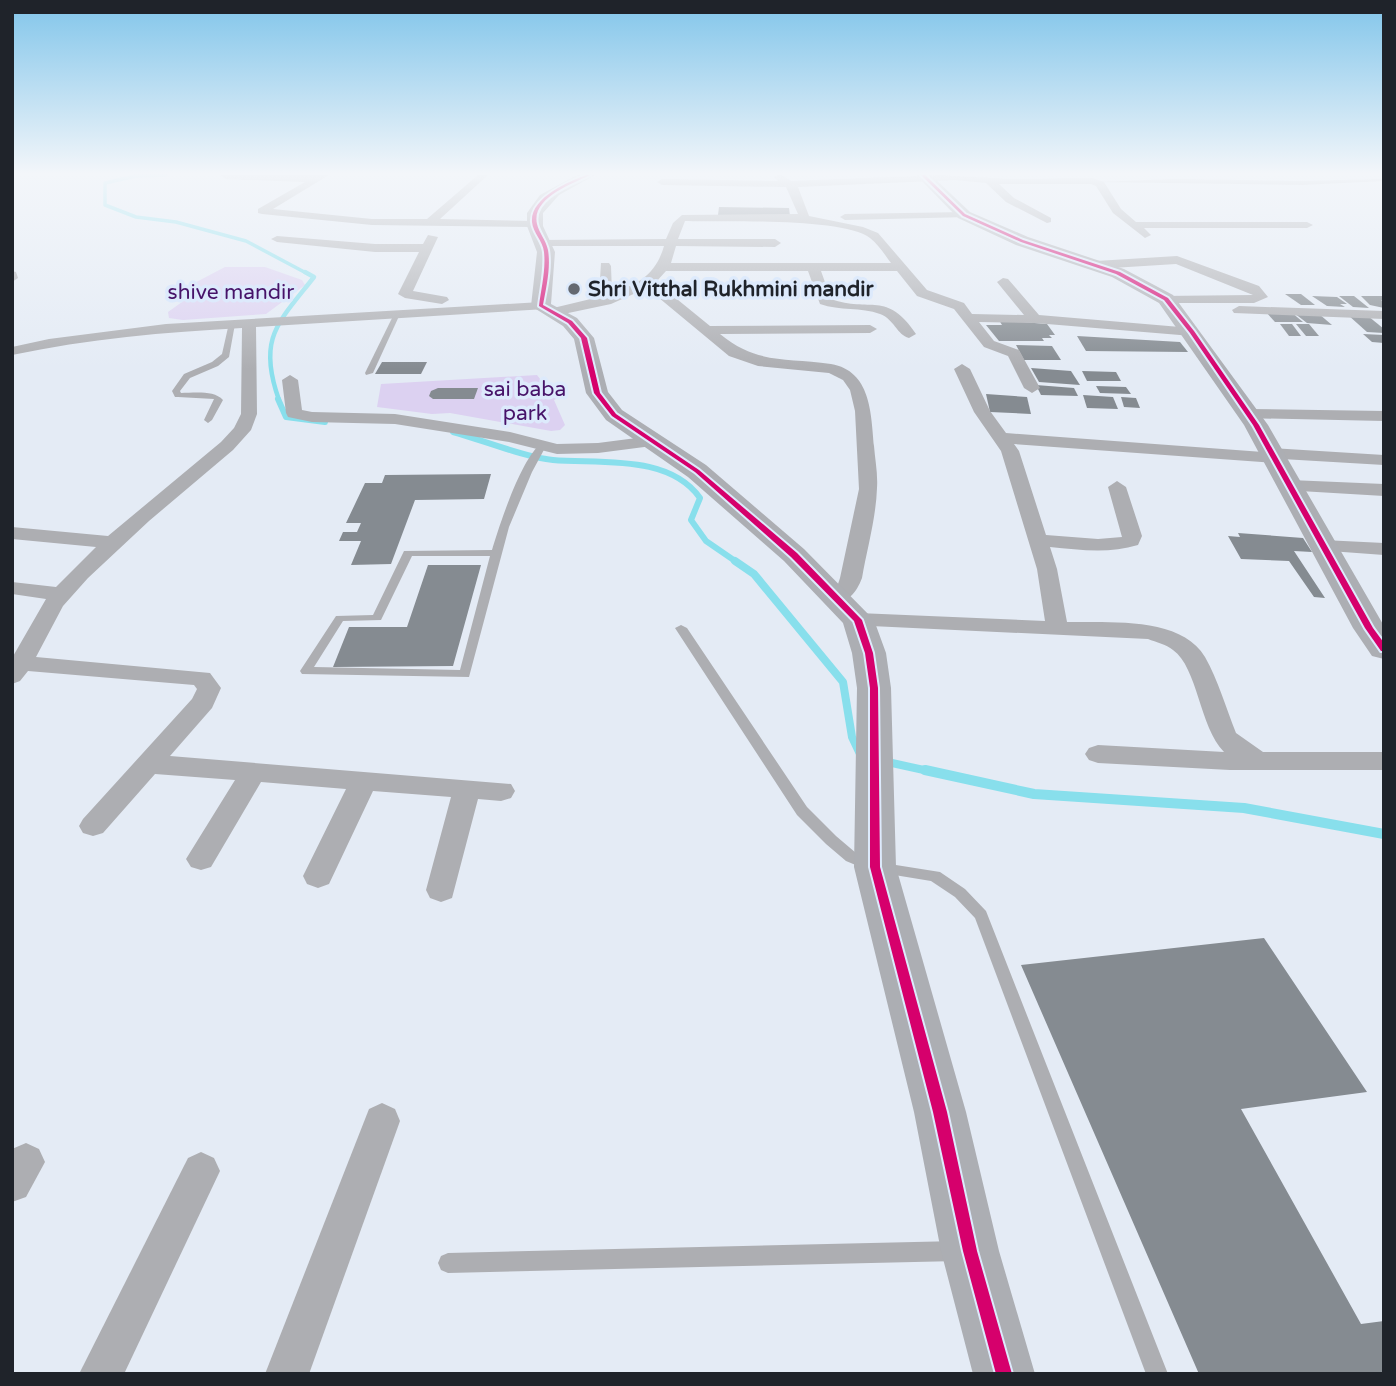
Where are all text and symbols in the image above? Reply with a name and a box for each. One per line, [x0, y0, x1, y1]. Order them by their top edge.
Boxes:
place label: Shri Vitthal Rukhmini mandir [588, 277, 875, 302]
park label: shive mandir [168, 280, 294, 305]
marker: Shri Vitthal Rukhmini mandir [566, 281, 582, 297]
park label: sai baba park [484, 377, 566, 426]

